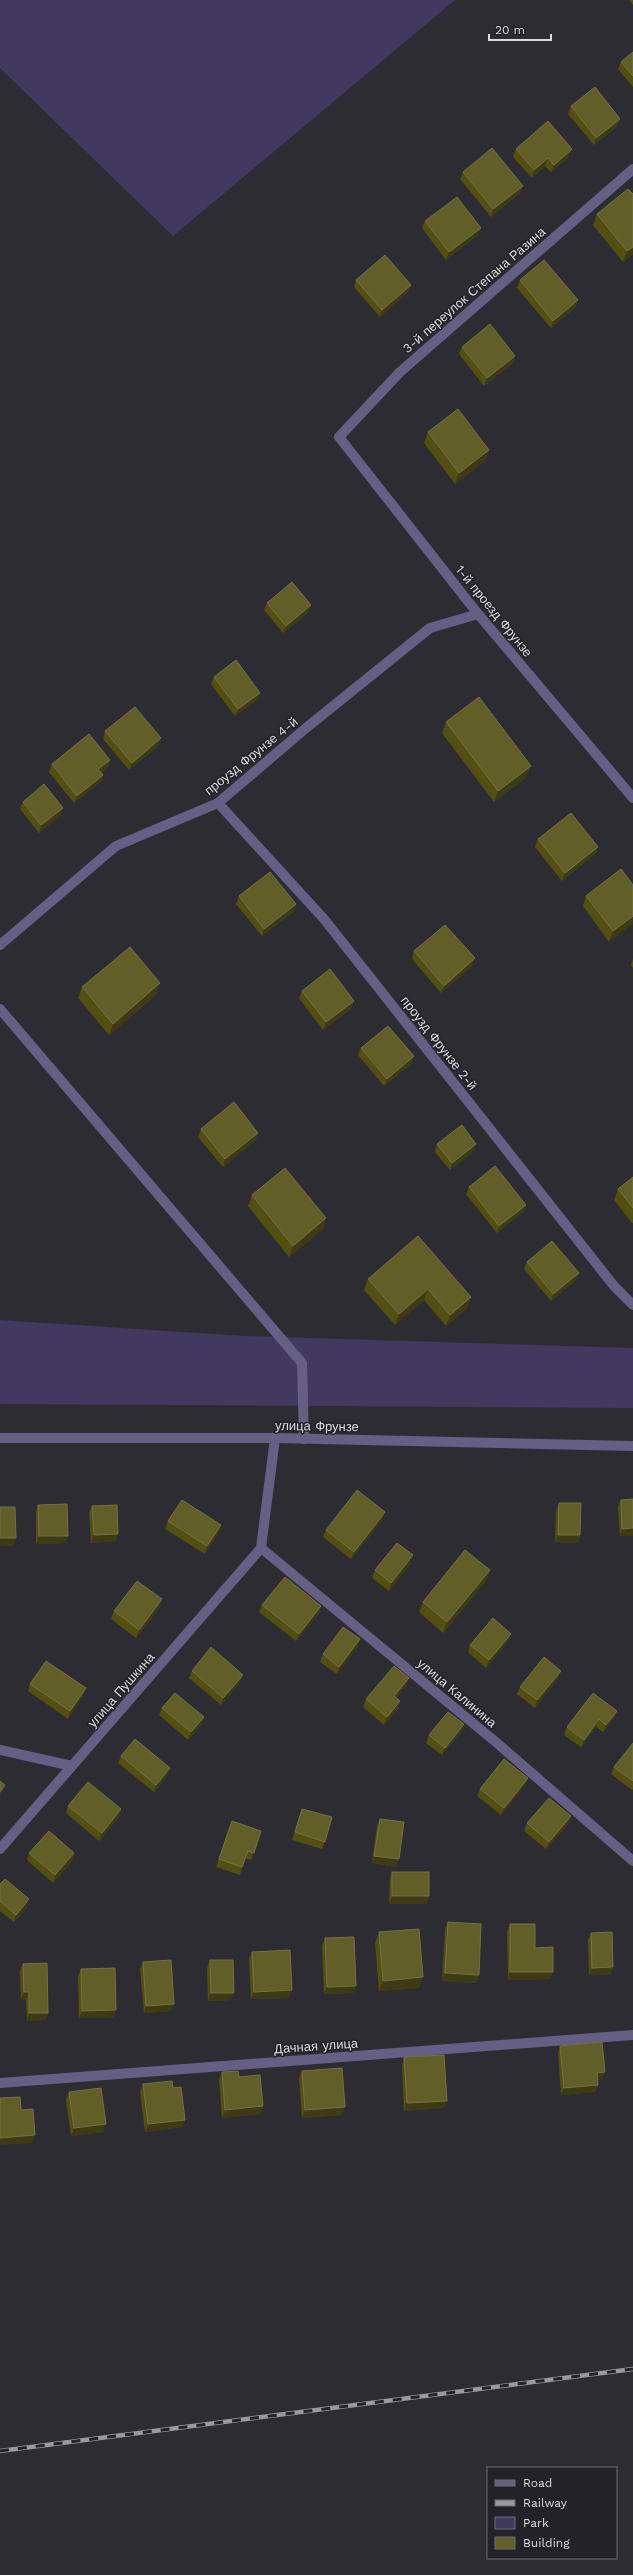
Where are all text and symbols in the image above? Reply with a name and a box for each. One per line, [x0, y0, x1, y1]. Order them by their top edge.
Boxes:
scale bar [489, 16, 551, 42]
text: 20 m [495, 23, 525, 37]
street label: 3-й переулок Степана Разина [400, 223, 549, 356]
street label: 1-й проезд Фрунзе [453, 562, 535, 660]
street label: проузд Фрунзе 4-й [201, 714, 301, 798]
street label: проузд Фрунзе 2-й [398, 993, 480, 1093]
street label: улица Фрунзе [275, 1418, 359, 1434]
street label: улица Пушкина [85, 1649, 158, 1730]
street label: улица Калинина [414, 1656, 500, 1731]
street label: Дачная улица [274, 2036, 359, 2056]
legend [487, 2467, 617, 2559]
text: Road [523, 2476, 552, 2490]
text: Railway [523, 2496, 568, 2510]
text: Park [523, 2516, 549, 2530]
text: Building [523, 2536, 570, 2550]

